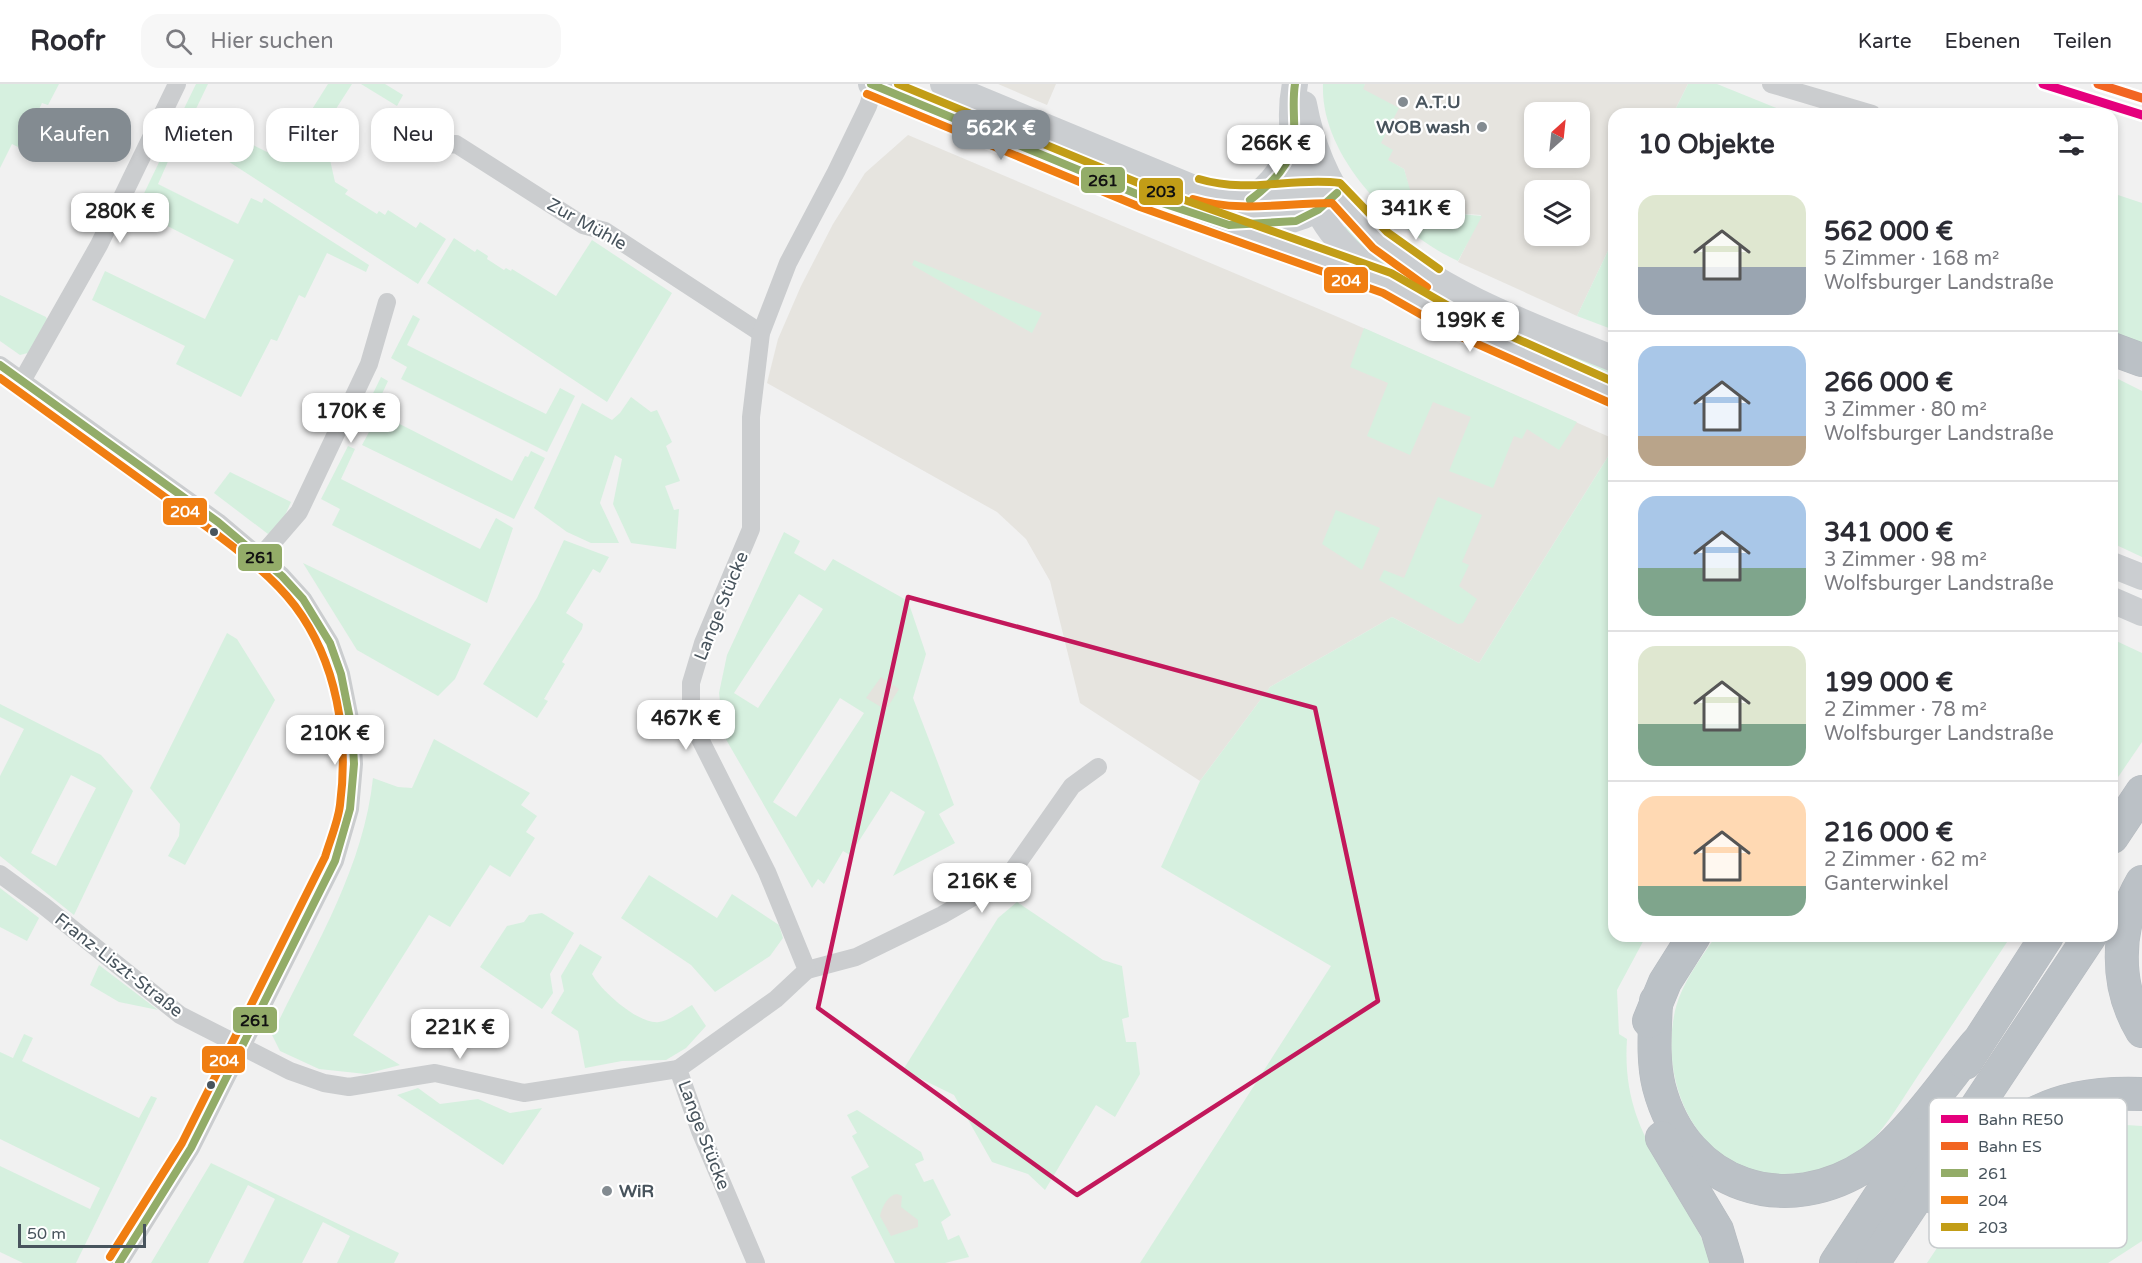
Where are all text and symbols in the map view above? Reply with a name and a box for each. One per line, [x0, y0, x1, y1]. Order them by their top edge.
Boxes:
search box [141, 14, 561, 68]
text: Roofr [30, 24, 105, 58]
icon: search [162, 25, 195, 58]
text: Hier suchen [210, 28, 334, 54]
text: Karte [1858, 29, 1912, 54]
text: Ebenen [1945, 29, 2021, 54]
text: Teilen [2054, 29, 2112, 54]
place label: A.T.U [1415, 91, 1461, 113]
marker: A.T.U [1396, 95, 1410, 109]
north arrow [1524, 102, 1590, 168]
map controls [1524, 102, 1590, 246]
chip: Kaufen [18, 108, 131, 162]
chip: Mieten [143, 108, 254, 162]
chip: Filter [266, 108, 359, 162]
chip: Neu [371, 108, 454, 162]
pin: 562K € [952, 110, 1050, 161]
place label: WOB wash [1376, 116, 1470, 138]
text: 562K € [966, 117, 1036, 141]
marker: WOB wash [1475, 120, 1489, 134]
pin: 266K € [1227, 125, 1325, 176]
icon: filters [2055, 128, 2088, 161]
text: 10 Objekte [1638, 129, 1775, 160]
text: 266K € [1241, 132, 1311, 156]
line badge: 261 [1080, 166, 1126, 194]
text: 261 [1088, 171, 1118, 191]
line badge: 203 [1138, 177, 1184, 206]
button: layers [1524, 180, 1590, 246]
text: 203 [1146, 182, 1176, 202]
pin: 341K € [1367, 190, 1465, 241]
pin: 280K € [71, 193, 169, 244]
street label: Zur Mühle [543, 193, 631, 255]
text: 341K € [1381, 197, 1451, 221]
text: 280K € [85, 200, 155, 224]
text: 562 000 € [1824, 216, 1953, 247]
icon: home [1686, 219, 1758, 291]
text: 5 Zimmer · 168 m² [1824, 247, 1999, 271]
line badge: 204 [1323, 266, 1369, 294]
text: 204 [1331, 271, 1361, 291]
text: Wolfsburger Landstraße [1824, 271, 2054, 295]
pin: 199K € [1421, 302, 1519, 353]
text: 199K € [1435, 309, 1505, 333]
text: 266 000 € [1824, 367, 1953, 398]
icon: home [1686, 370, 1758, 442]
pin: 170K € [302, 393, 400, 444]
text: 3 Zimmer · 80 m² [1824, 398, 1987, 422]
text: 170K € [316, 400, 386, 424]
text: Wolfsburger Landstraße [1824, 422, 2054, 446]
line badge: 204 [162, 497, 208, 526]
text: 204 [170, 502, 200, 522]
text: 341 000 € [1824, 517, 1953, 548]
icon: home [1686, 520, 1758, 592]
unlabelled marker [208, 526, 220, 538]
line badge: 261 [237, 543, 283, 572]
text: 261 [245, 548, 275, 568]
street label: Lange Stücke [689, 548, 753, 664]
text: 3 Zimmer · 98 m² [1824, 548, 1987, 572]
text: Wolfsburger Landstraße [1824, 572, 2054, 596]
text: 199 000 € [1824, 667, 1953, 698]
icon: home [1686, 670, 1758, 742]
text: 2 Zimmer · 78 m² [1824, 698, 1987, 722]
pin: 467K € [637, 700, 735, 751]
text: 467K € [651, 707, 721, 731]
pin: 210K € [286, 715, 384, 766]
text: 210K € [300, 722, 370, 746]
text: Wolfsburger Landstraße [1824, 722, 2054, 746]
text: 216 000 € [1824, 817, 1953, 848]
icon: home [1686, 820, 1758, 892]
text: 2 Zimmer · 62 m² [1824, 848, 1987, 872]
pin: 216K € [933, 863, 1031, 914]
text: 216K € [947, 870, 1017, 894]
text: Ganterwinkel [1824, 872, 1949, 896]
street label: Franz-Liszt-Straße [50, 908, 188, 1022]
line badge: 261 [232, 1006, 278, 1034]
pin: 221K € [411, 1009, 509, 1060]
text: 261 [240, 1011, 270, 1031]
text: 221K € [425, 1016, 495, 1040]
line badge: 204 [201, 1045, 246, 1074]
text: 204 [209, 1051, 239, 1071]
street label: Lange Stücke [673, 1077, 735, 1193]
unlabelled marker [205, 1079, 217, 1091]
legend [1929, 1098, 2127, 1248]
text: Bahn RE50 [1978, 1110, 2063, 1130]
text: Bahn ES [1978, 1137, 2042, 1157]
text: 261 [1978, 1164, 2008, 1184]
place label: WiR [619, 1180, 654, 1202]
marker: WiR [600, 1184, 614, 1198]
text: 204 [1978, 1191, 2008, 1211]
text: 203 [1978, 1218, 2008, 1238]
scale bar [18, 1221, 146, 1248]
text: 50 m [27, 1224, 66, 1244]

